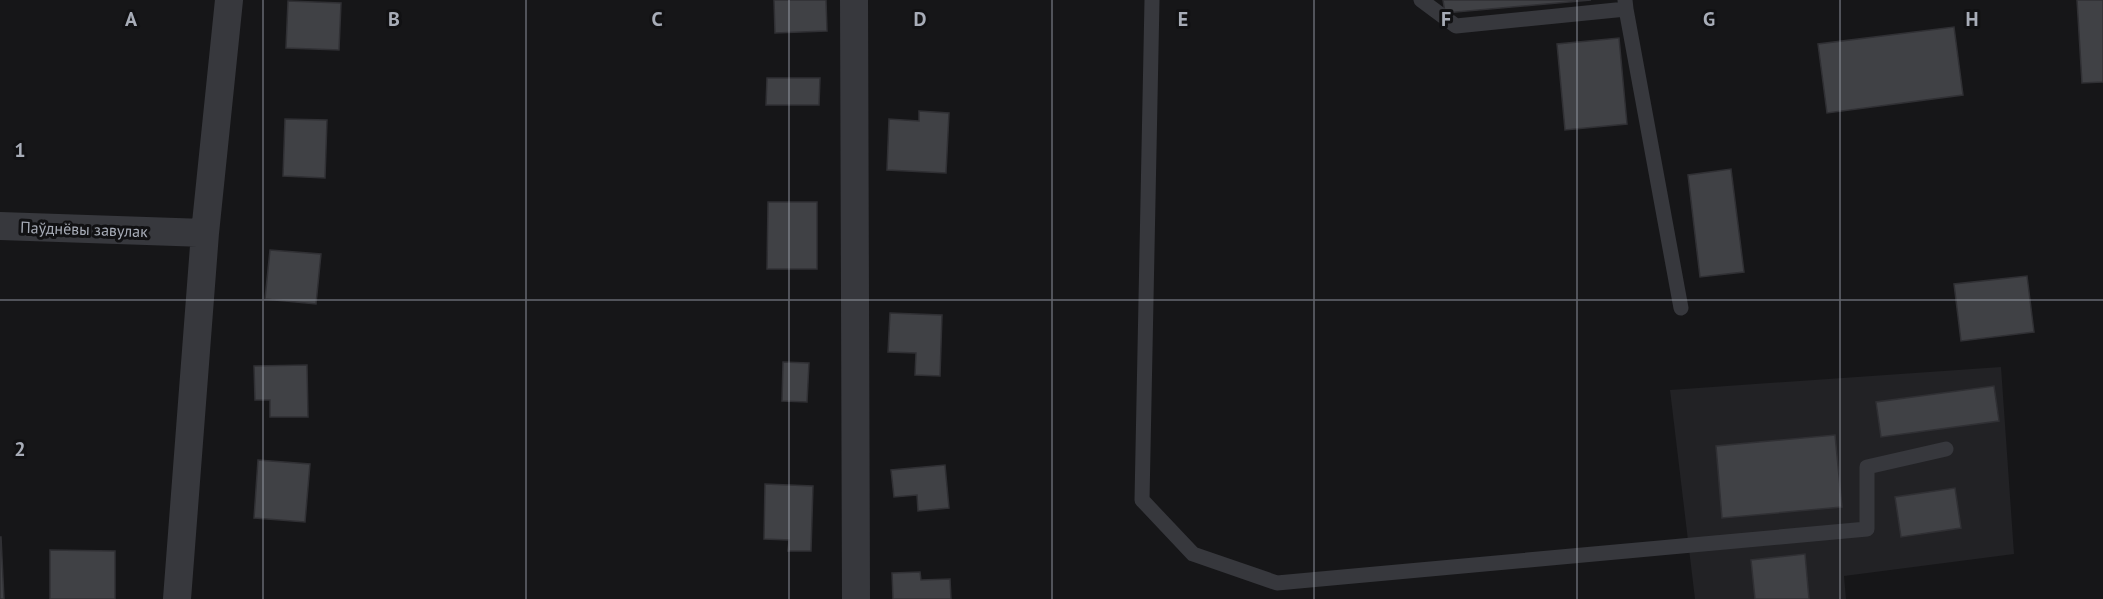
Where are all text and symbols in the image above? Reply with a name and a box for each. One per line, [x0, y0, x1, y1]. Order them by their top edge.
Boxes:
text: A [125, 6, 138, 32]
text: B [388, 6, 400, 32]
text: C [651, 6, 663, 32]
text: D [914, 6, 927, 32]
text: E [1178, 6, 1188, 32]
text: F [1441, 6, 1451, 32]
text: G [1703, 6, 1715, 32]
text: H [1965, 6, 1979, 32]
text: 1 [14, 137, 26, 163]
street label: Паўднёвы завулак [20, 217, 149, 241]
text: 2 [14, 436, 26, 462]

